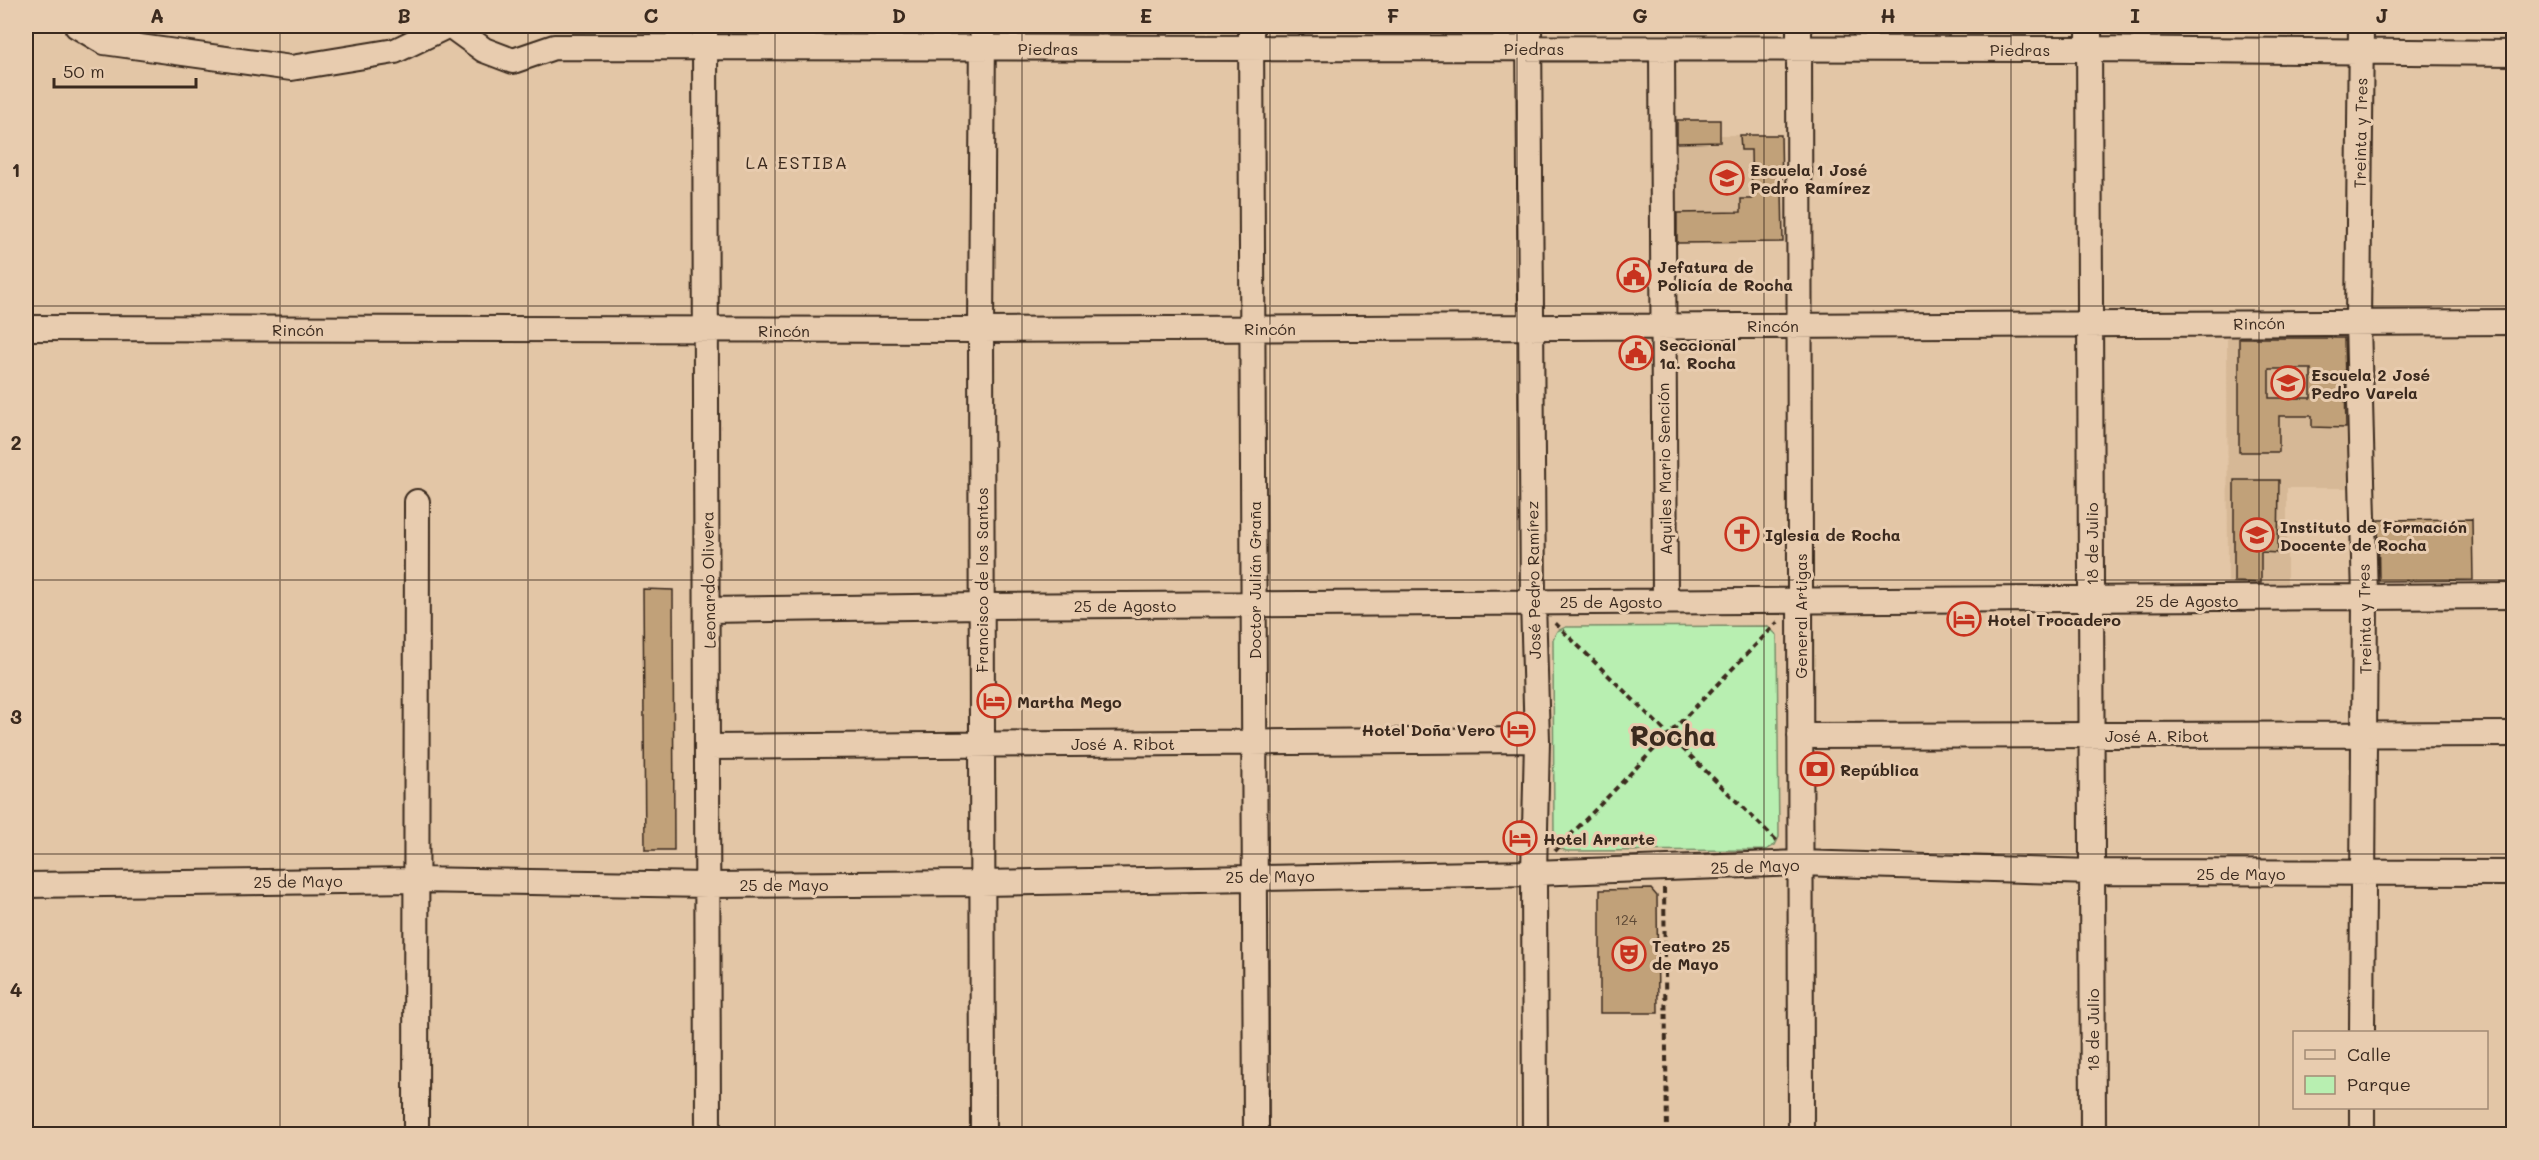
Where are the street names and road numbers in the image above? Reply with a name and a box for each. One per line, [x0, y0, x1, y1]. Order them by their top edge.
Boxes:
street label: Piedras [1018, 38, 1078, 59]
street label: Piedras [1504, 38, 1564, 59]
street label: Piedras [1990, 39, 2050, 60]
street label: Treinta y Tres [2349, 77, 2371, 189]
street label: Rincón [2233, 312, 2285, 334]
street label: Rincón [1747, 315, 1799, 336]
street label: Rincón [1244, 318, 1296, 339]
street label: Rincón [272, 319, 324, 340]
street label: Rincón [758, 320, 810, 341]
street label: Aquiles Mario Sención [1652, 383, 1676, 555]
street label: Francisco de los Santos [971, 487, 992, 673]
street label: Doctor Julián Graña [1244, 501, 1265, 659]
street label: José Pedro Ramírez [1521, 501, 1545, 659]
street label: 18 de Julio [2081, 502, 2102, 586]
street label: Leonardo Olivera [696, 511, 720, 649]
street label: General Artigas [1790, 553, 1811, 679]
street label: Treinta y Tres [2353, 563, 2375, 675]
street label: 25 de Agosto [2136, 590, 2238, 611]
street label: 25 de Agosto [1560, 591, 1662, 612]
street label: 25 de Agosto [1074, 595, 1176, 616]
street label: José A. Ribot [2105, 725, 2209, 746]
street label: José A. Ribot [1071, 733, 1175, 754]
street label: 25 de Mayo [1710, 854, 1800, 878]
street label: 25 de Mayo [2196, 863, 2286, 884]
street label: 25 de Mayo [1225, 865, 1315, 887]
street label: 25 de Mayo [253, 870, 343, 892]
street label: 25 de Mayo [739, 874, 829, 895]
street label: 18 de Julio [2082, 988, 2103, 1072]

